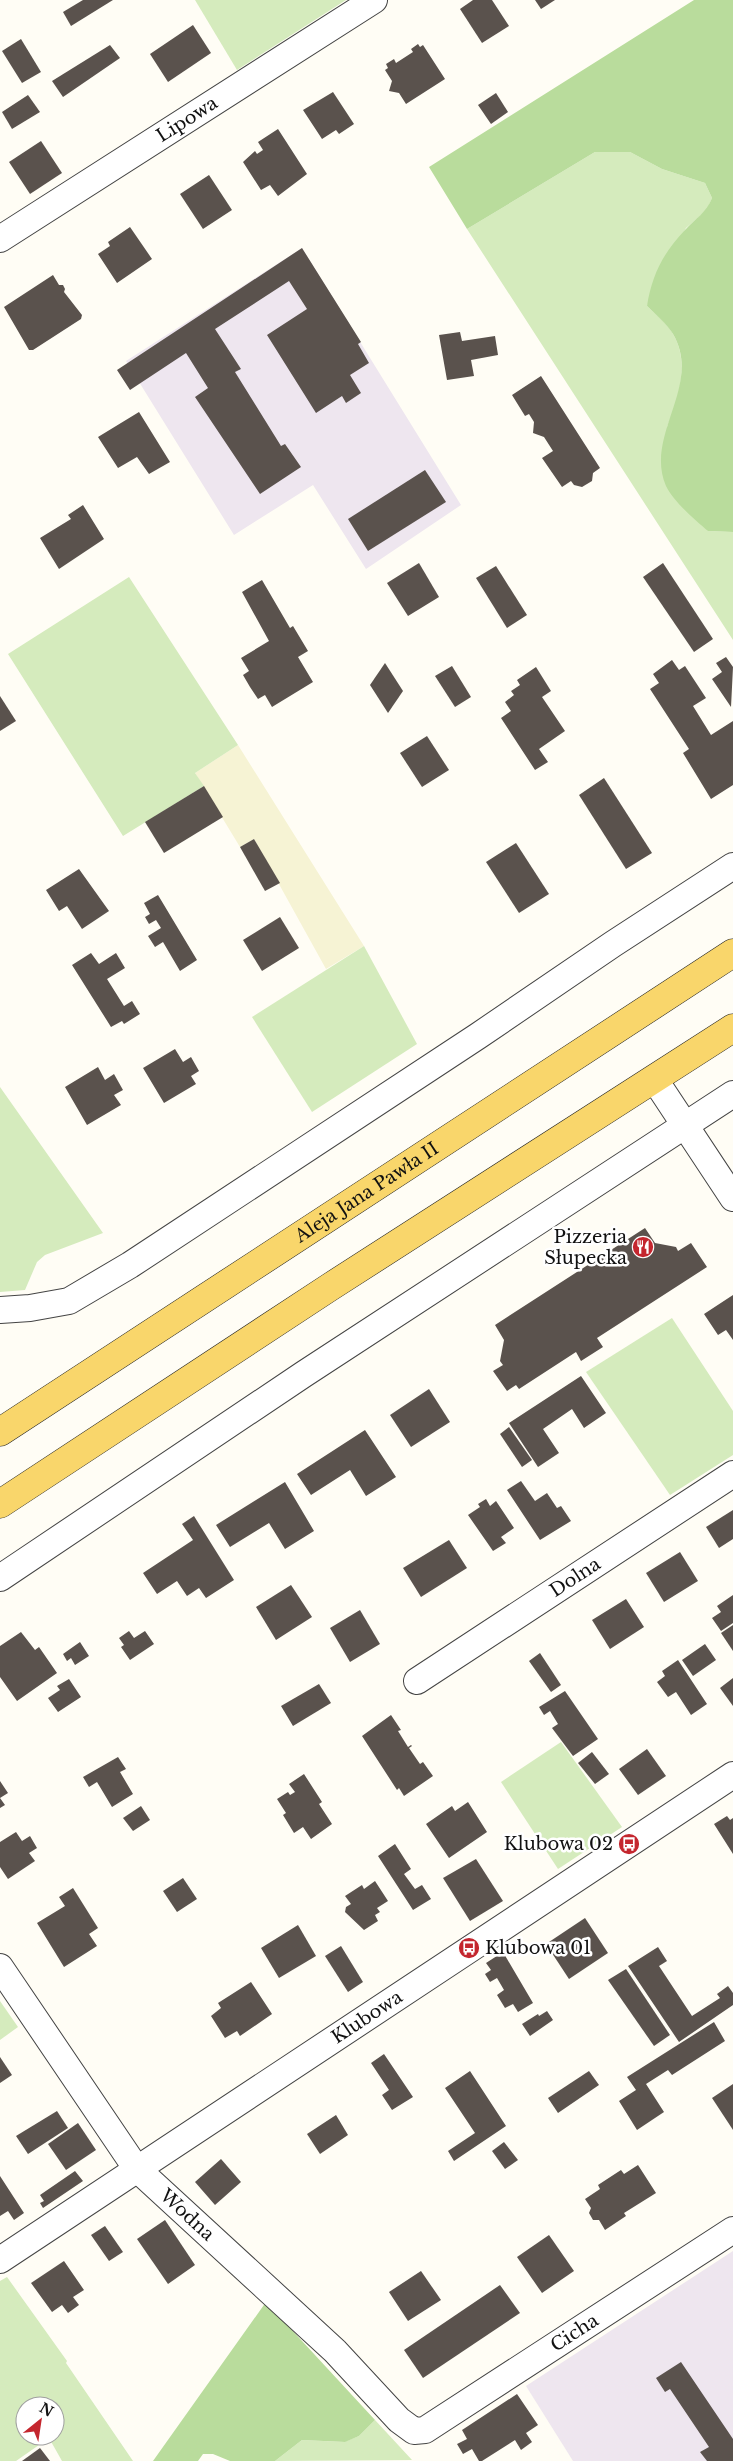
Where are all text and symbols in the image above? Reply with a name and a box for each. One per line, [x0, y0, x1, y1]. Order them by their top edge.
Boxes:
street label: Lipowa [152, 92, 222, 147]
street label: Aleja Jana Pawła II [290, 1137, 443, 1248]
place label: Pizzeria Słupecka [544, 1226, 627, 1269]
restaurant icon: Pizzeria Słupecka [631, 1235, 655, 1259]
street label: Dolna [546, 1553, 605, 1602]
bus stop icon: Klubowa 02 [617, 1832, 641, 1856]
place label: Klubowa 02 [504, 1833, 613, 1855]
bus stop icon: Klubowa 01 [457, 1936, 481, 1960]
place label: Klubowa 01 [485, 1937, 591, 1959]
street label: Klubowa [327, 1986, 407, 2049]
street label: Wodna [155, 2184, 219, 2245]
street label: Cicha [546, 2309, 603, 2357]
north arrow [15, 2396, 65, 2446]
text: N [36, 2399, 57, 2421]

